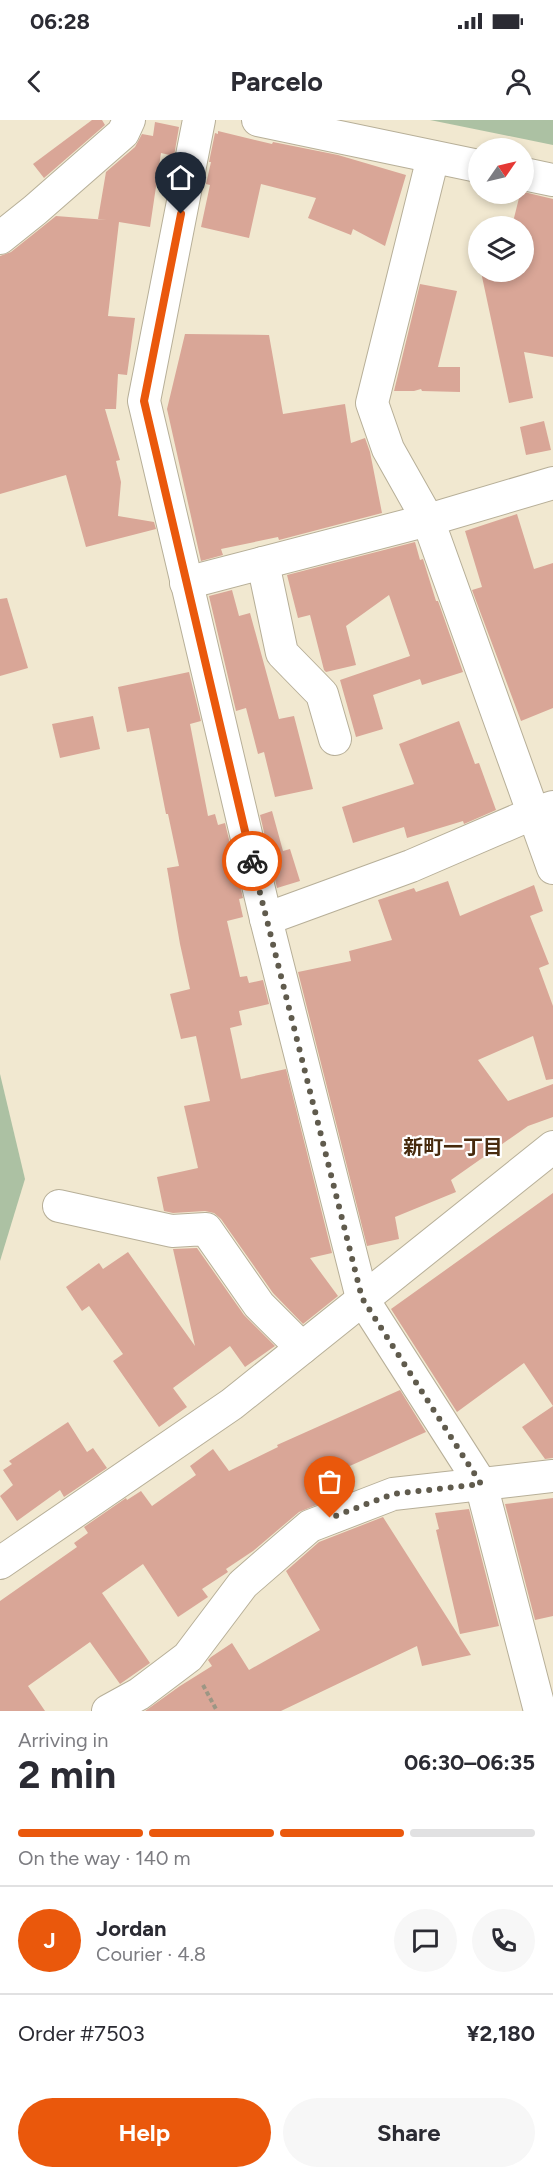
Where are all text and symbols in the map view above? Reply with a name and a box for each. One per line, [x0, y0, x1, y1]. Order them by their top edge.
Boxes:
text: 06:28 [30, 8, 90, 35]
icon: back [18, 65, 51, 98]
text: Parcelo [230, 65, 323, 98]
icon: person [502, 65, 535, 98]
north arrow [468, 138, 534, 204]
map controls [468, 138, 534, 282]
pin [155, 152, 206, 214]
icon: home [164, 161, 197, 194]
button: layers [468, 216, 534, 282]
courier [222, 831, 282, 891]
icon: bike [236, 845, 269, 878]
district label: 新町一丁目 [403, 1135, 503, 1159]
pin [304, 1456, 355, 1518]
icon: bag [313, 1465, 346, 1498]
text: Arriving in [18, 1728, 108, 1752]
text: 06:30–06:35 [404, 1749, 535, 1776]
text: 2 min [18, 1751, 116, 1798]
text: On the way · 140 m [18, 1846, 191, 1870]
button: chat [394, 1909, 457, 1972]
button: phone [472, 1909, 535, 1972]
text: Jordan [96, 1915, 167, 1942]
text: J [43, 1927, 56, 1954]
text: Courier · 4.8 [96, 1942, 206, 1966]
text: Order #7503 [18, 2020, 145, 2047]
text: ¥2,180 [466, 2020, 535, 2047]
button: Help [18, 2098, 271, 2167]
button: Share [283, 2098, 535, 2167]

